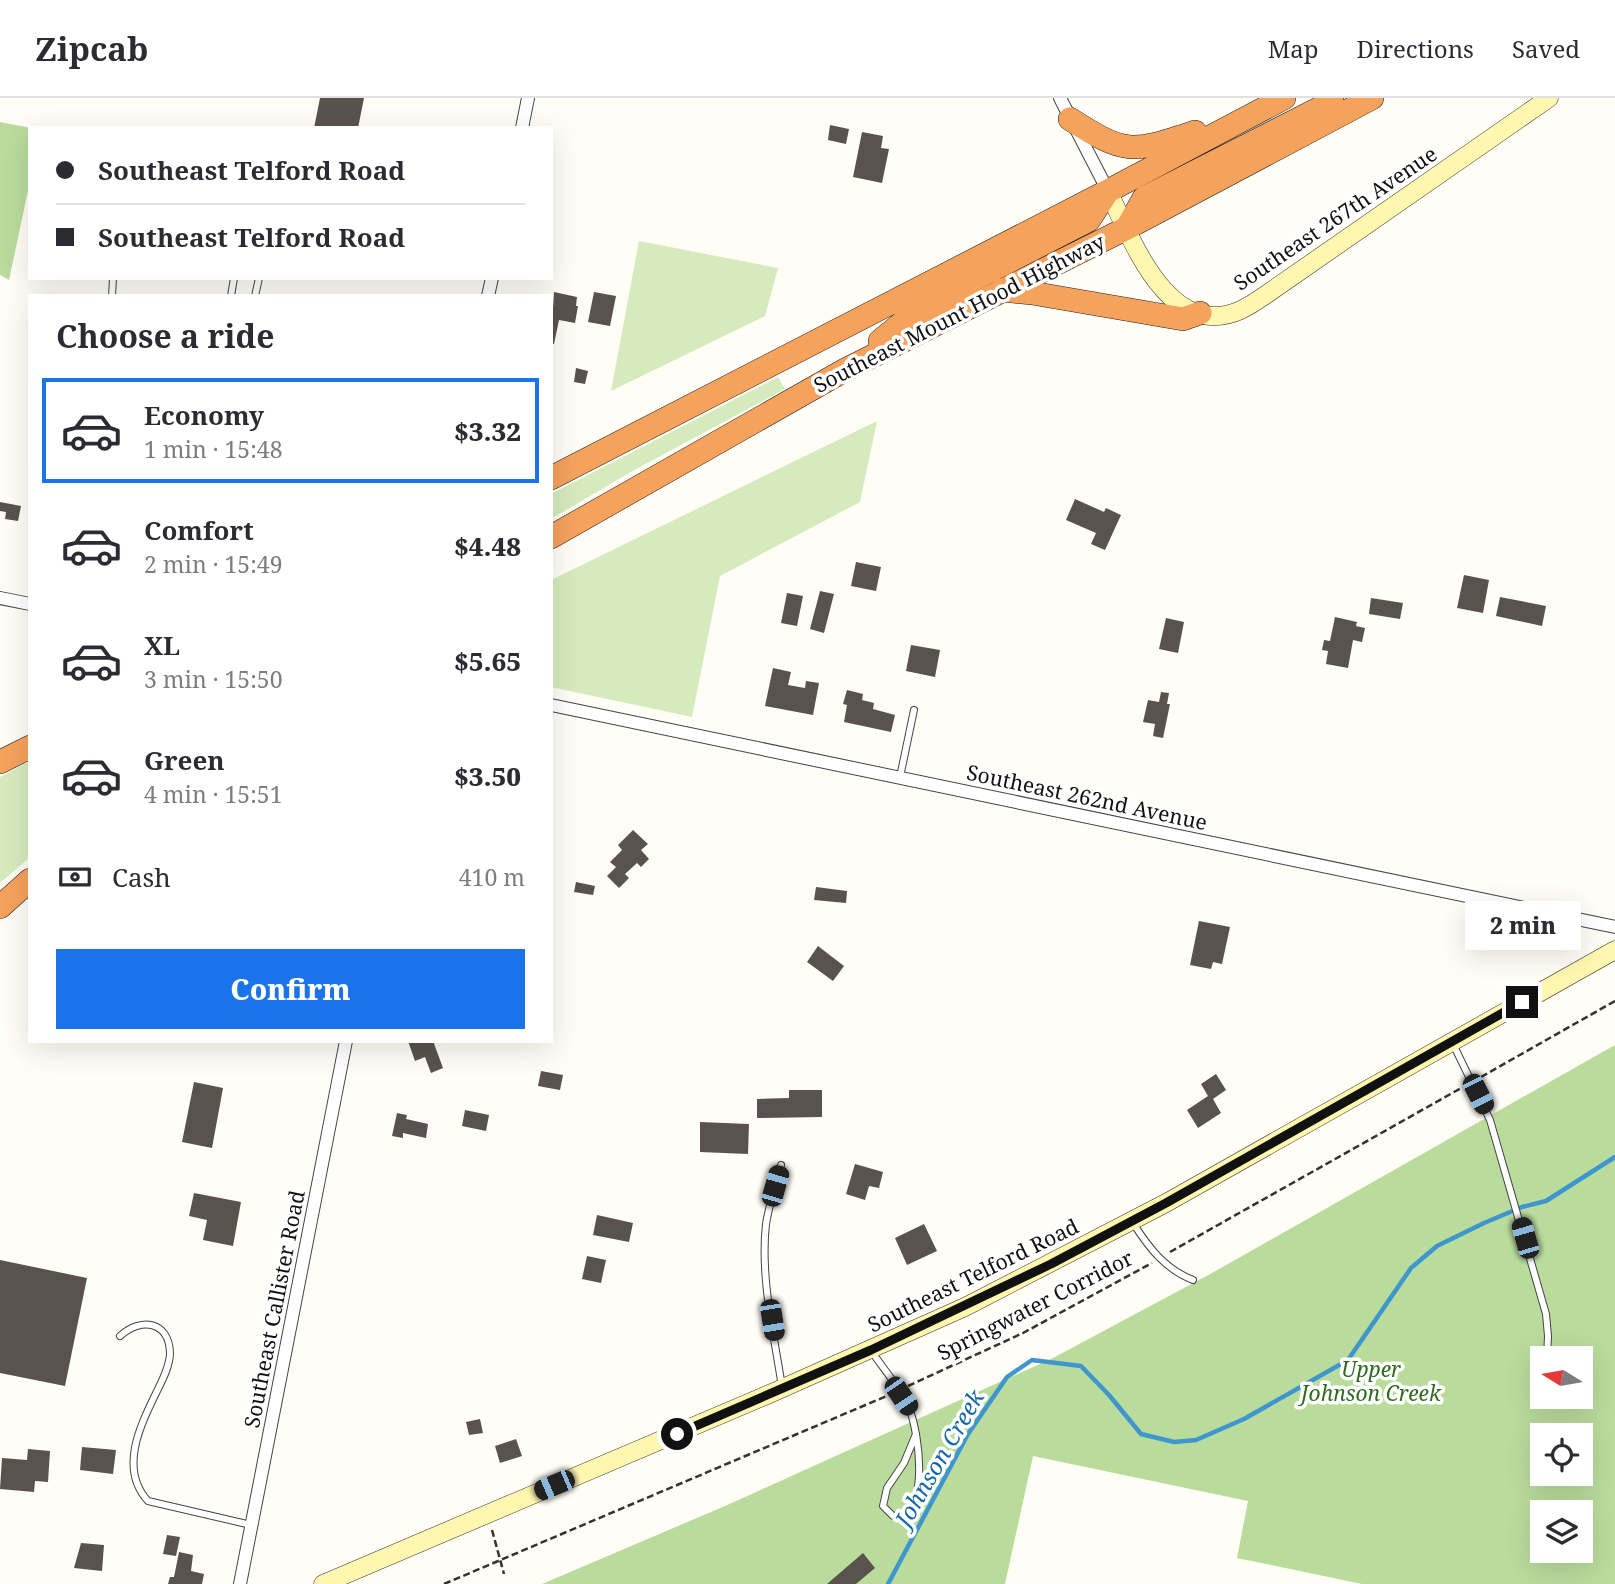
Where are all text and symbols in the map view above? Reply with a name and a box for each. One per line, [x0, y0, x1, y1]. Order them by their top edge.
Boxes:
text: Zipcab [35, 26, 149, 71]
text: Map [1268, 32, 1319, 65]
text: Directions [1357, 32, 1474, 65]
text: Saved [1512, 32, 1580, 65]
street label: Southeast 267th Avenue [1228, 139, 1442, 297]
text: Southeast Telford Road [98, 152, 405, 188]
text: Southeast Telford Road [98, 219, 405, 255]
street label: Southeast Mount Hood Highway [809, 227, 1109, 399]
text: Choose a ride [56, 314, 275, 357]
text: Economy [144, 397, 264, 433]
icon: car [60, 399, 123, 462]
text: $3.32 [454, 413, 521, 449]
text: 1 min · 15:48 [144, 433, 282, 465]
text: Comfort [144, 512, 254, 548]
icon: car [60, 514, 123, 577]
text: $4.48 [454, 528, 521, 564]
text: 2 min · 15:49 [144, 548, 282, 580]
text: XL [144, 627, 180, 663]
icon: car [60, 629, 123, 692]
text: $5.65 [454, 643, 521, 679]
text: 3 min · 15:50 [144, 663, 282, 695]
text: Green [144, 742, 225, 778]
icon: car [60, 744, 123, 807]
text: $3.50 [454, 758, 521, 794]
street label: Southeast 262nd Avenue [964, 758, 1210, 836]
text: 4 min · 15:51 [144, 778, 282, 810]
icon: cash [56, 858, 94, 896]
text: Cash [112, 859, 171, 895]
text: 410 m [459, 861, 525, 893]
callout: 2 min [1464, 900, 1580, 950]
text: 2 min [1490, 909, 1556, 941]
button: Confirm [56, 949, 525, 1029]
route end [1506, 986, 1538, 1018]
car [1460, 1071, 1497, 1117]
car [760, 1163, 791, 1209]
street label: Southeast Callister Road [237, 1188, 311, 1430]
street label: Southeast Telford Road [863, 1212, 1083, 1338]
car [1510, 1215, 1541, 1261]
street label: Springwater Corridor [932, 1243, 1138, 1367]
car [759, 1298, 786, 1342]
north arrow [1530, 1346, 1592, 1409]
map controls [1530, 1346, 1593, 1563]
park label: Upper Johnson Creek [1297, 1355, 1442, 1407]
car [881, 1373, 922, 1419]
water label: Johnson Creek [885, 1383, 992, 1536]
route start [661, 1418, 693, 1450]
button: locate [1530, 1423, 1593, 1486]
car [531, 1467, 578, 1503]
button: layers [1530, 1500, 1593, 1563]

